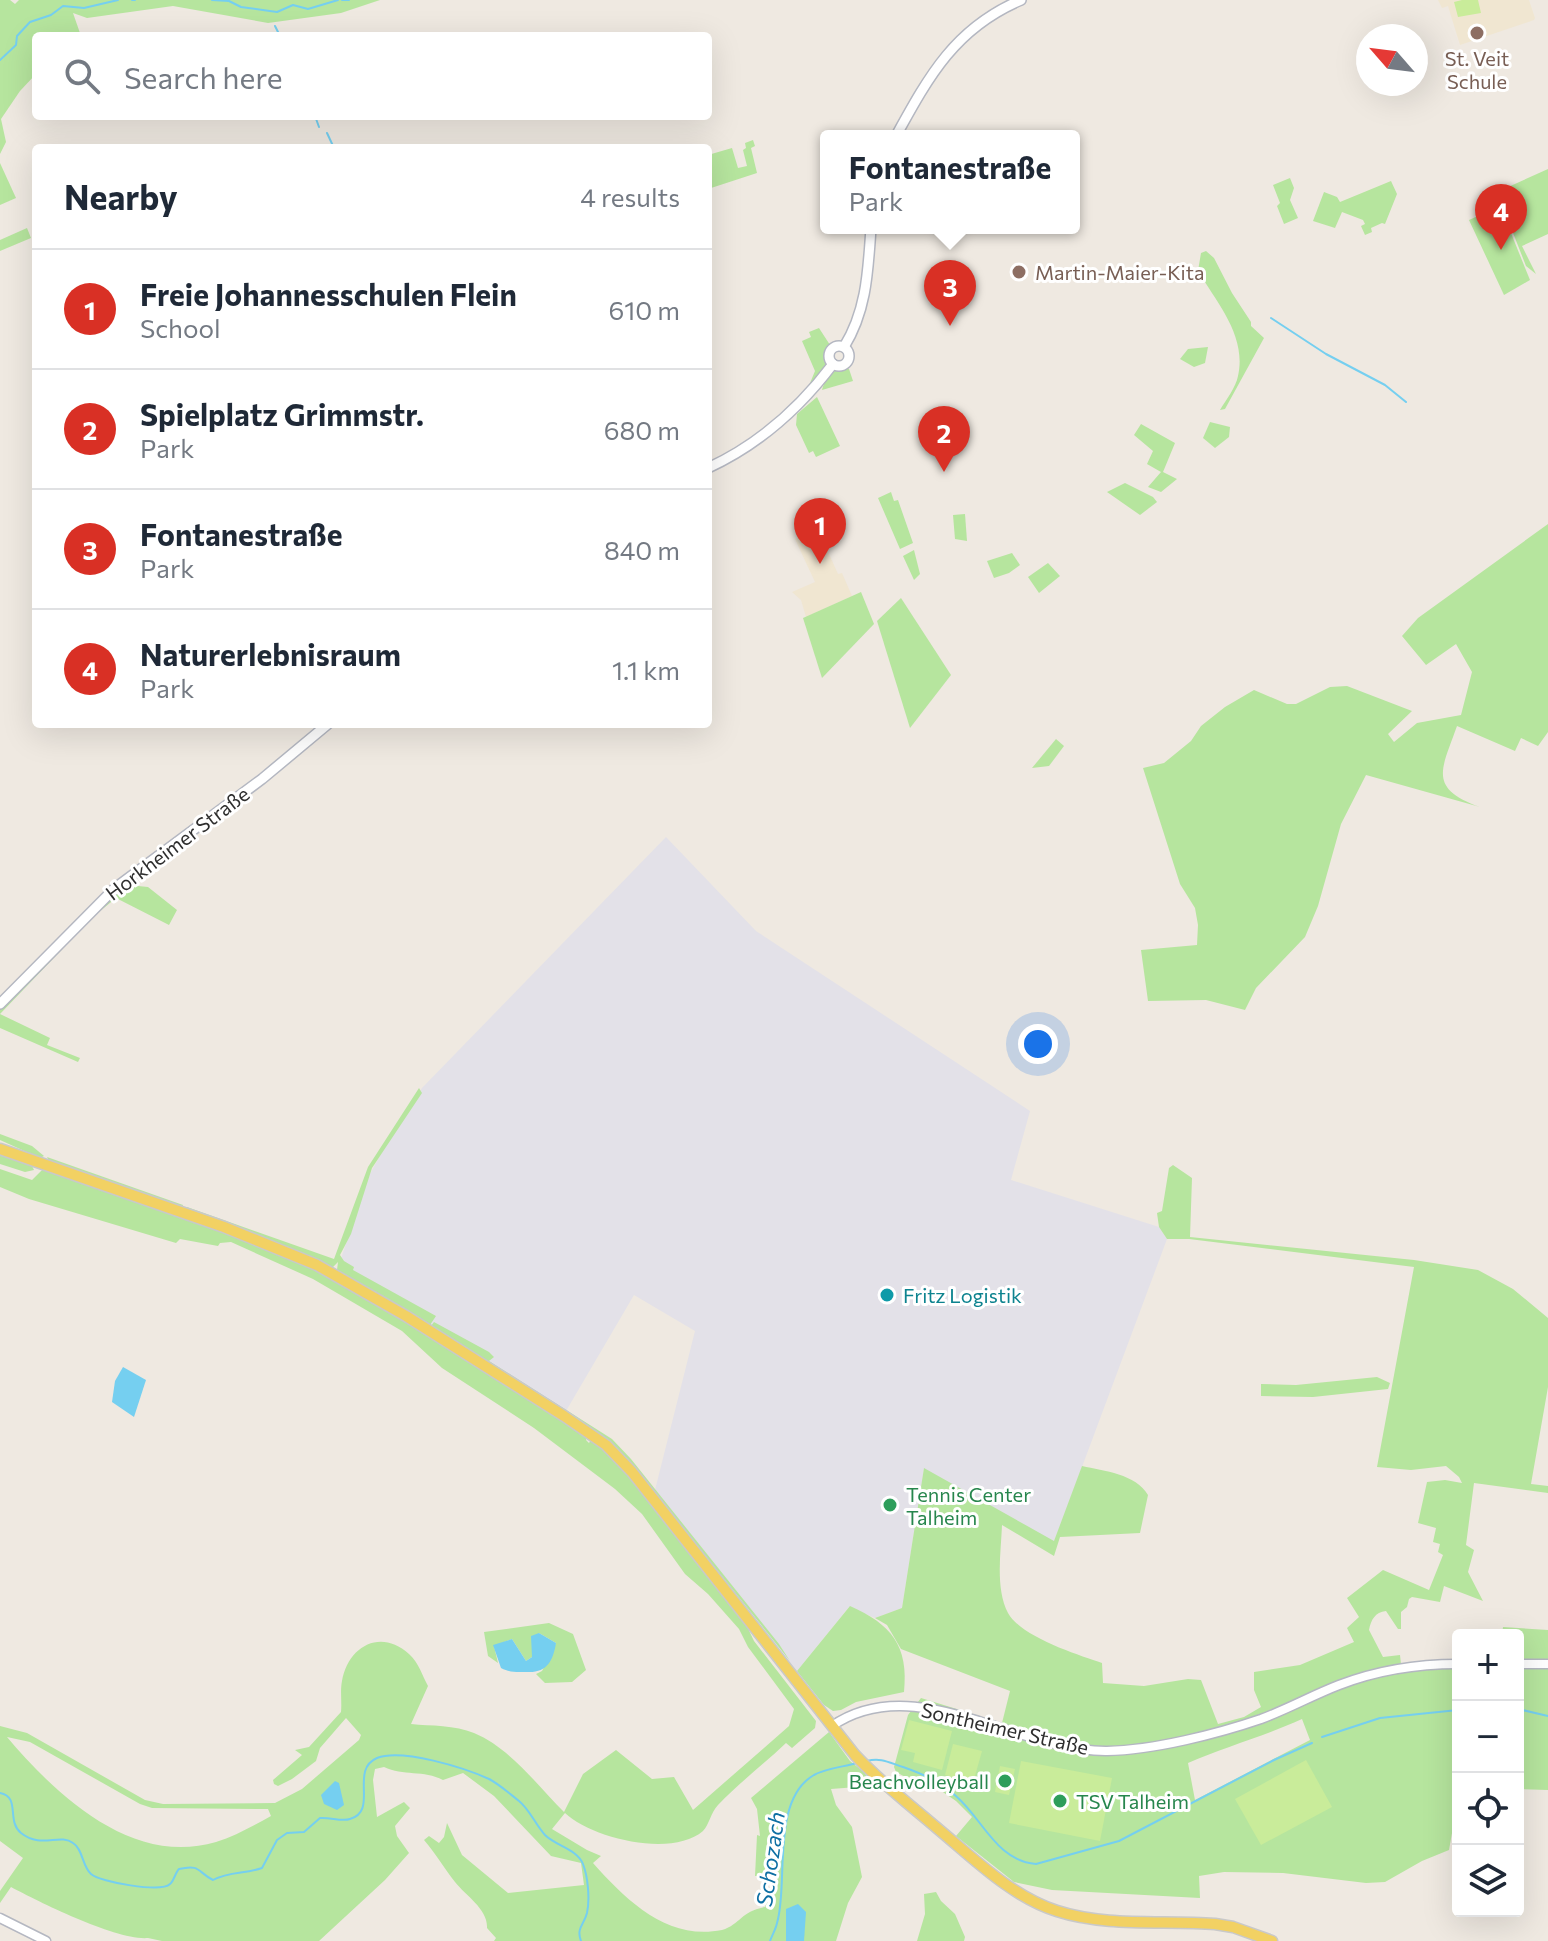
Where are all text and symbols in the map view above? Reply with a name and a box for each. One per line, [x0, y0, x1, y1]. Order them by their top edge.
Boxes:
north arrow [1356, 24, 1428, 96]
marker: St. Veit Schule [1468, 24, 1486, 42]
search box [32, 32, 712, 120]
place label: St. Veit Schule [1445, 46, 1509, 93]
icon: search [60, 54, 104, 98]
text: Search here [124, 58, 283, 95]
popup [820, 130, 1080, 234]
text: Fontanestraße [849, 148, 1051, 185]
text: Nearby [64, 175, 178, 217]
text: 4 results [580, 181, 680, 212]
pin: 4 [1475, 184, 1527, 250]
text: Park [849, 185, 903, 216]
pin: 3 [924, 260, 976, 326]
place label: Martin-Maier-Kita [1035, 260, 1204, 284]
marker: Martin-Maier-Kita [1010, 263, 1028, 281]
text: Freie Johannesschulen Flein [140, 275, 517, 312]
text: 1 [84, 294, 96, 325]
text: 610 m [608, 294, 680, 325]
text: School [140, 312, 221, 343]
text: Spielplatz Grimmstr. [140, 395, 424, 432]
pin: 2 [918, 406, 970, 472]
text: 2 [83, 414, 97, 445]
text: 680 m [604, 414, 680, 445]
text: Park [140, 432, 194, 463]
pin: 1 [794, 498, 846, 564]
text: Fontanestraße [140, 515, 342, 552]
text: 3 [82, 534, 98, 565]
text: 840 m [604, 534, 680, 565]
text: Park [140, 552, 194, 583]
text: Naturerlebnisraum [140, 635, 401, 672]
text: 4 [82, 654, 98, 685]
text: 1.1 km [612, 654, 680, 685]
text: Park [140, 672, 194, 703]
street label: Horkheimer Straße [101, 781, 253, 905]
your location [1018, 1024, 1058, 1064]
place label: Fritz Logistik [903, 1283, 1022, 1307]
marker: Fritz Logistik [878, 1286, 896, 1304]
place label: Tennis Center Talheim [906, 1482, 1031, 1529]
marker: Tennis Center Talheim [881, 1496, 899, 1514]
map controls [1452, 1629, 1524, 1917]
button: + [1452, 1629, 1524, 1701]
street label: Sontheimer Straße [919, 1697, 1091, 1759]
button: − [1452, 1701, 1524, 1773]
place label: Beachvolleyball [849, 1769, 989, 1793]
marker: Beachvolleyball [996, 1772, 1014, 1790]
button: locate [1452, 1773, 1524, 1845]
place label: TSV Talheim [1076, 1789, 1189, 1813]
marker: TSV Talheim [1051, 1792, 1069, 1810]
water label: Schozach [750, 1810, 790, 1908]
button: layers [1452, 1845, 1524, 1917]

